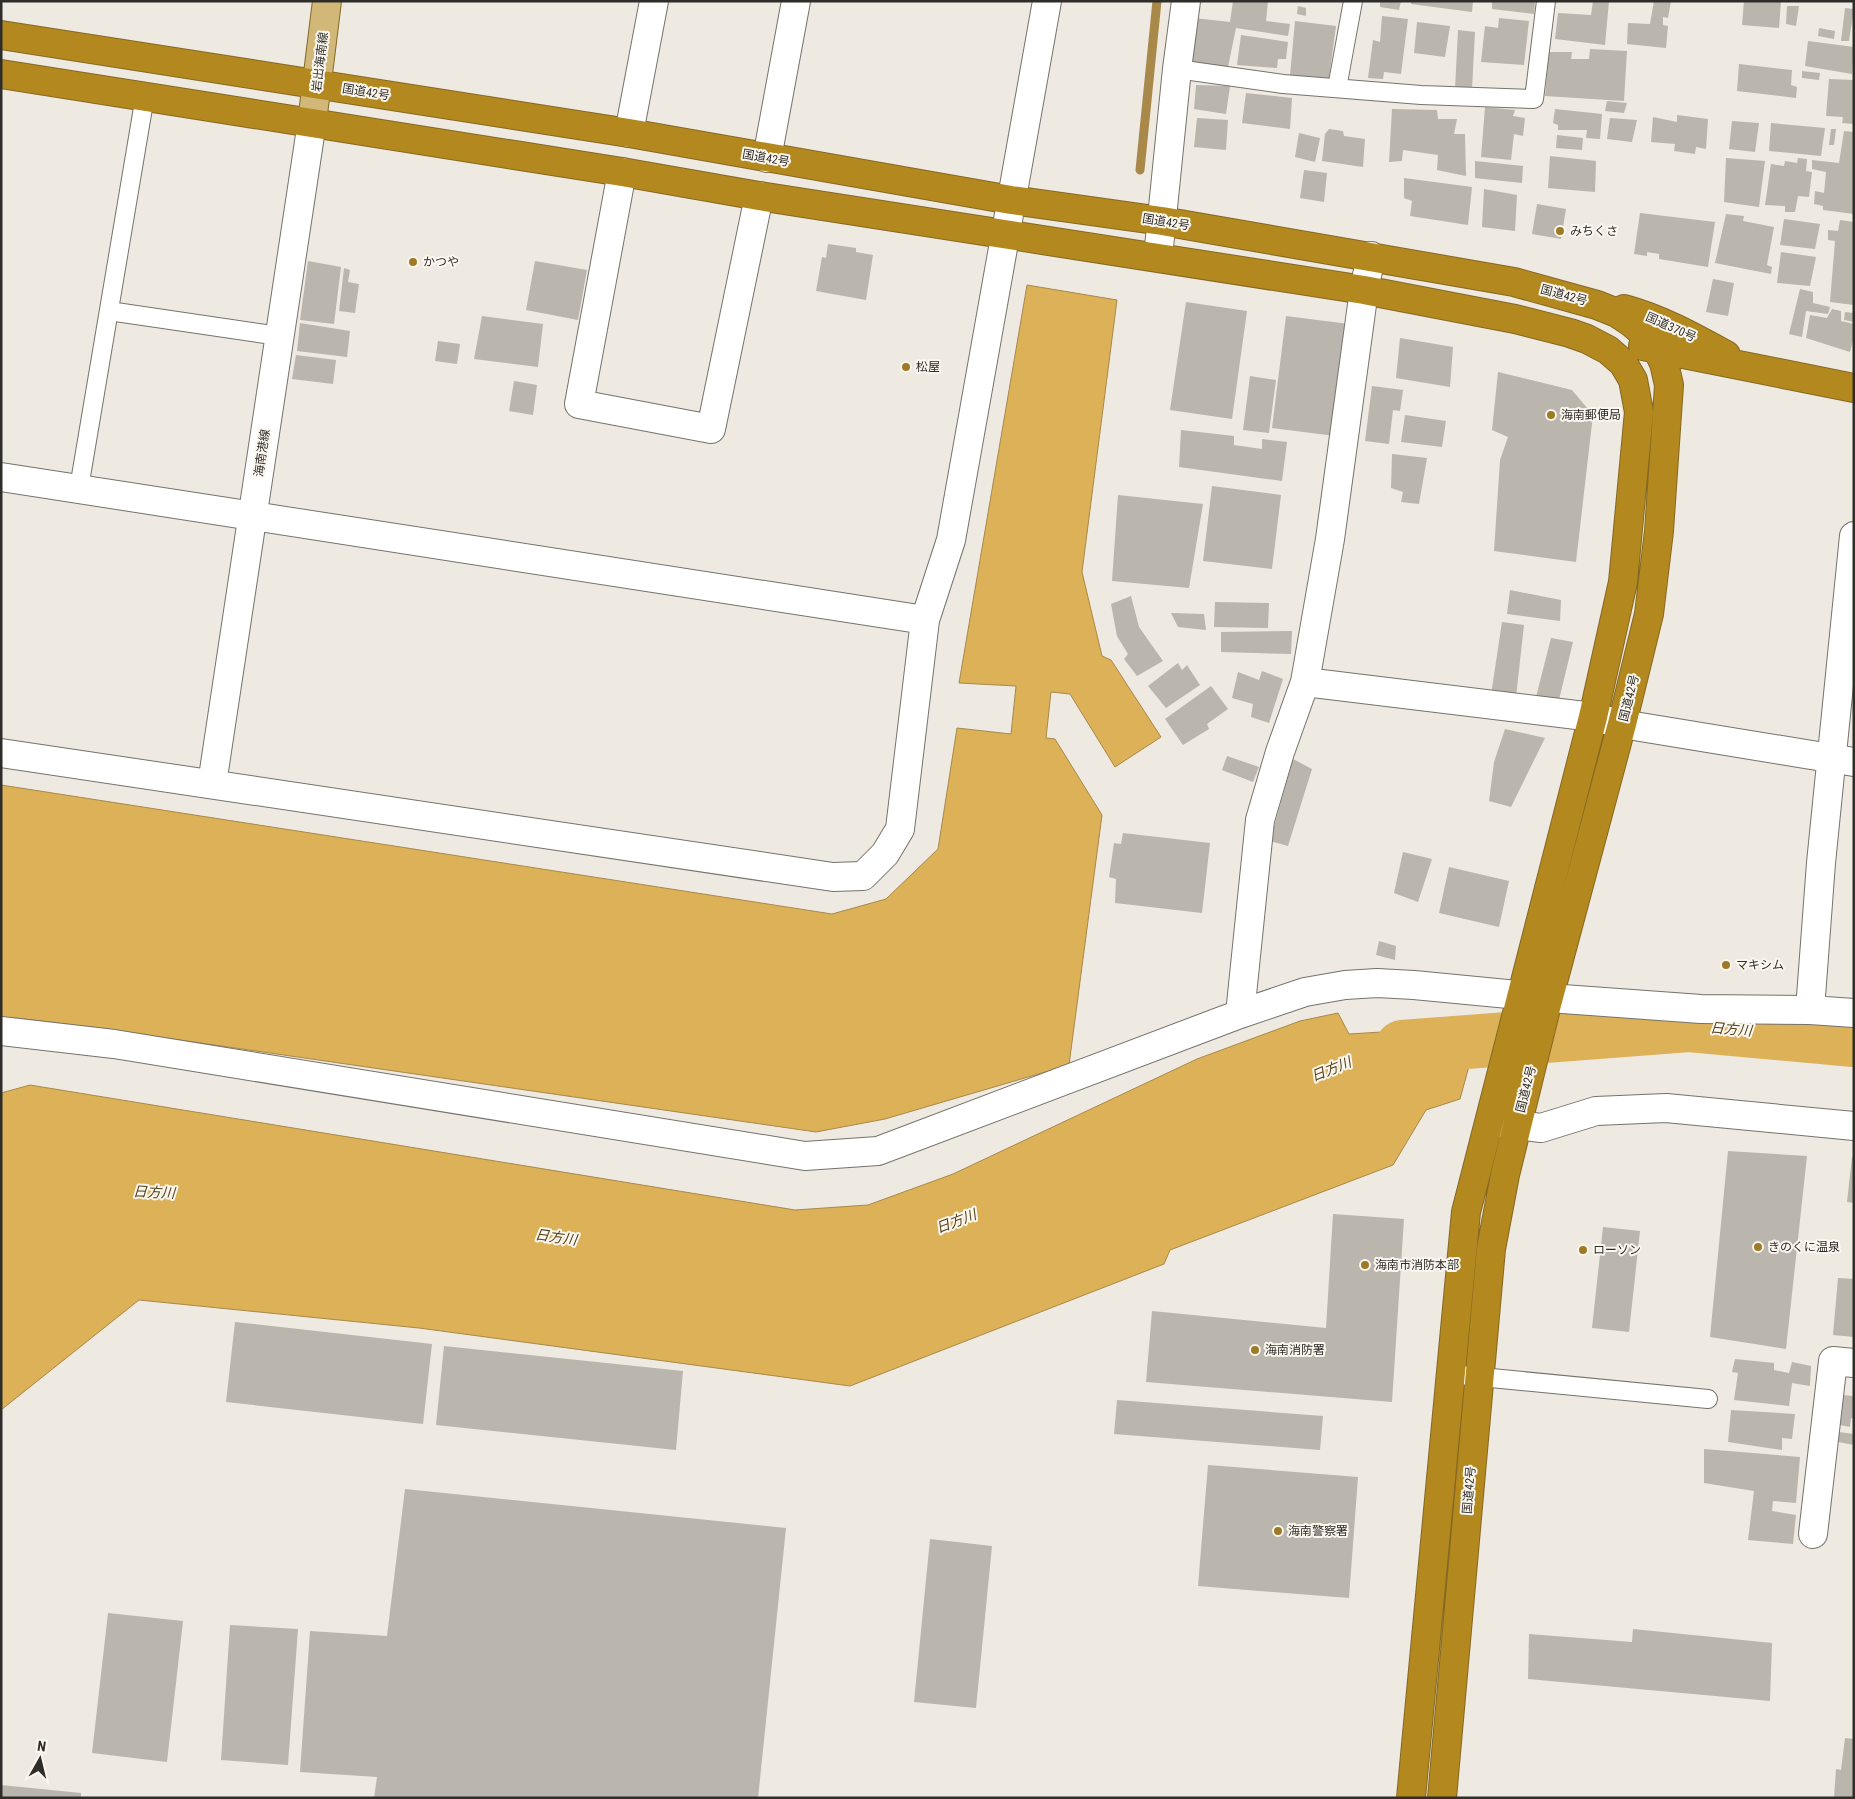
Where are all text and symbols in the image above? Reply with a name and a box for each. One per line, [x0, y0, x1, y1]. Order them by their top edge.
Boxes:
street label: 岩出海南線 [309, 31, 331, 93]
street label: 国道42号 [341, 81, 391, 103]
street label: 国道42号 [741, 147, 791, 169]
street label: 国道42号 [1141, 211, 1191, 233]
place label: みちくさ [1570, 224, 1618, 238]
marker: みちくさ [1554, 225, 1566, 237]
place label: かつや [423, 255, 459, 269]
marker: かつや [407, 256, 419, 268]
street label: 国道42号 [1539, 282, 1589, 308]
street label: 国道370号 [1644, 310, 1698, 344]
place label: 松屋 [916, 360, 940, 374]
marker: 松屋 [900, 361, 912, 373]
place label: 海南郵便局 [1561, 408, 1621, 422]
marker: 海南郵便局 [1545, 409, 1557, 421]
street label: 海南港線 [252, 428, 272, 478]
street label: 国道42号 [1616, 673, 1642, 723]
place label: マキシム [1736, 958, 1784, 972]
marker: マキシム [1720, 959, 1732, 971]
water label: 日方川 [1709, 1019, 1755, 1039]
water label: 日方川 [1309, 1053, 1355, 1084]
street label: 国道42号 [1513, 1064, 1539, 1114]
water label: 日方川 [133, 1183, 177, 1201]
water label: 日方川 [934, 1205, 980, 1236]
water label: 日方川 [534, 1226, 580, 1248]
place label: きのくに温泉 [1768, 1240, 1840, 1254]
marker: きのくに温泉 [1752, 1241, 1764, 1253]
place label: ローソン [1593, 1243, 1641, 1257]
marker: ローソン [1577, 1244, 1589, 1256]
place label: 海南市消防本部 [1375, 1258, 1459, 1272]
marker: 海南市消防本部 [1359, 1259, 1371, 1271]
place label: 海南消防署 [1265, 1343, 1325, 1357]
marker: 海南消防署 [1249, 1344, 1261, 1356]
street label: 国道42号 [1460, 1466, 1478, 1514]
place label: 海南警察署 [1288, 1524, 1348, 1538]
marker: 海南警察署 [1272, 1525, 1284, 1537]
north arrow [15, 1734, 65, 1784]
text: N [36, 1738, 47, 1755]

